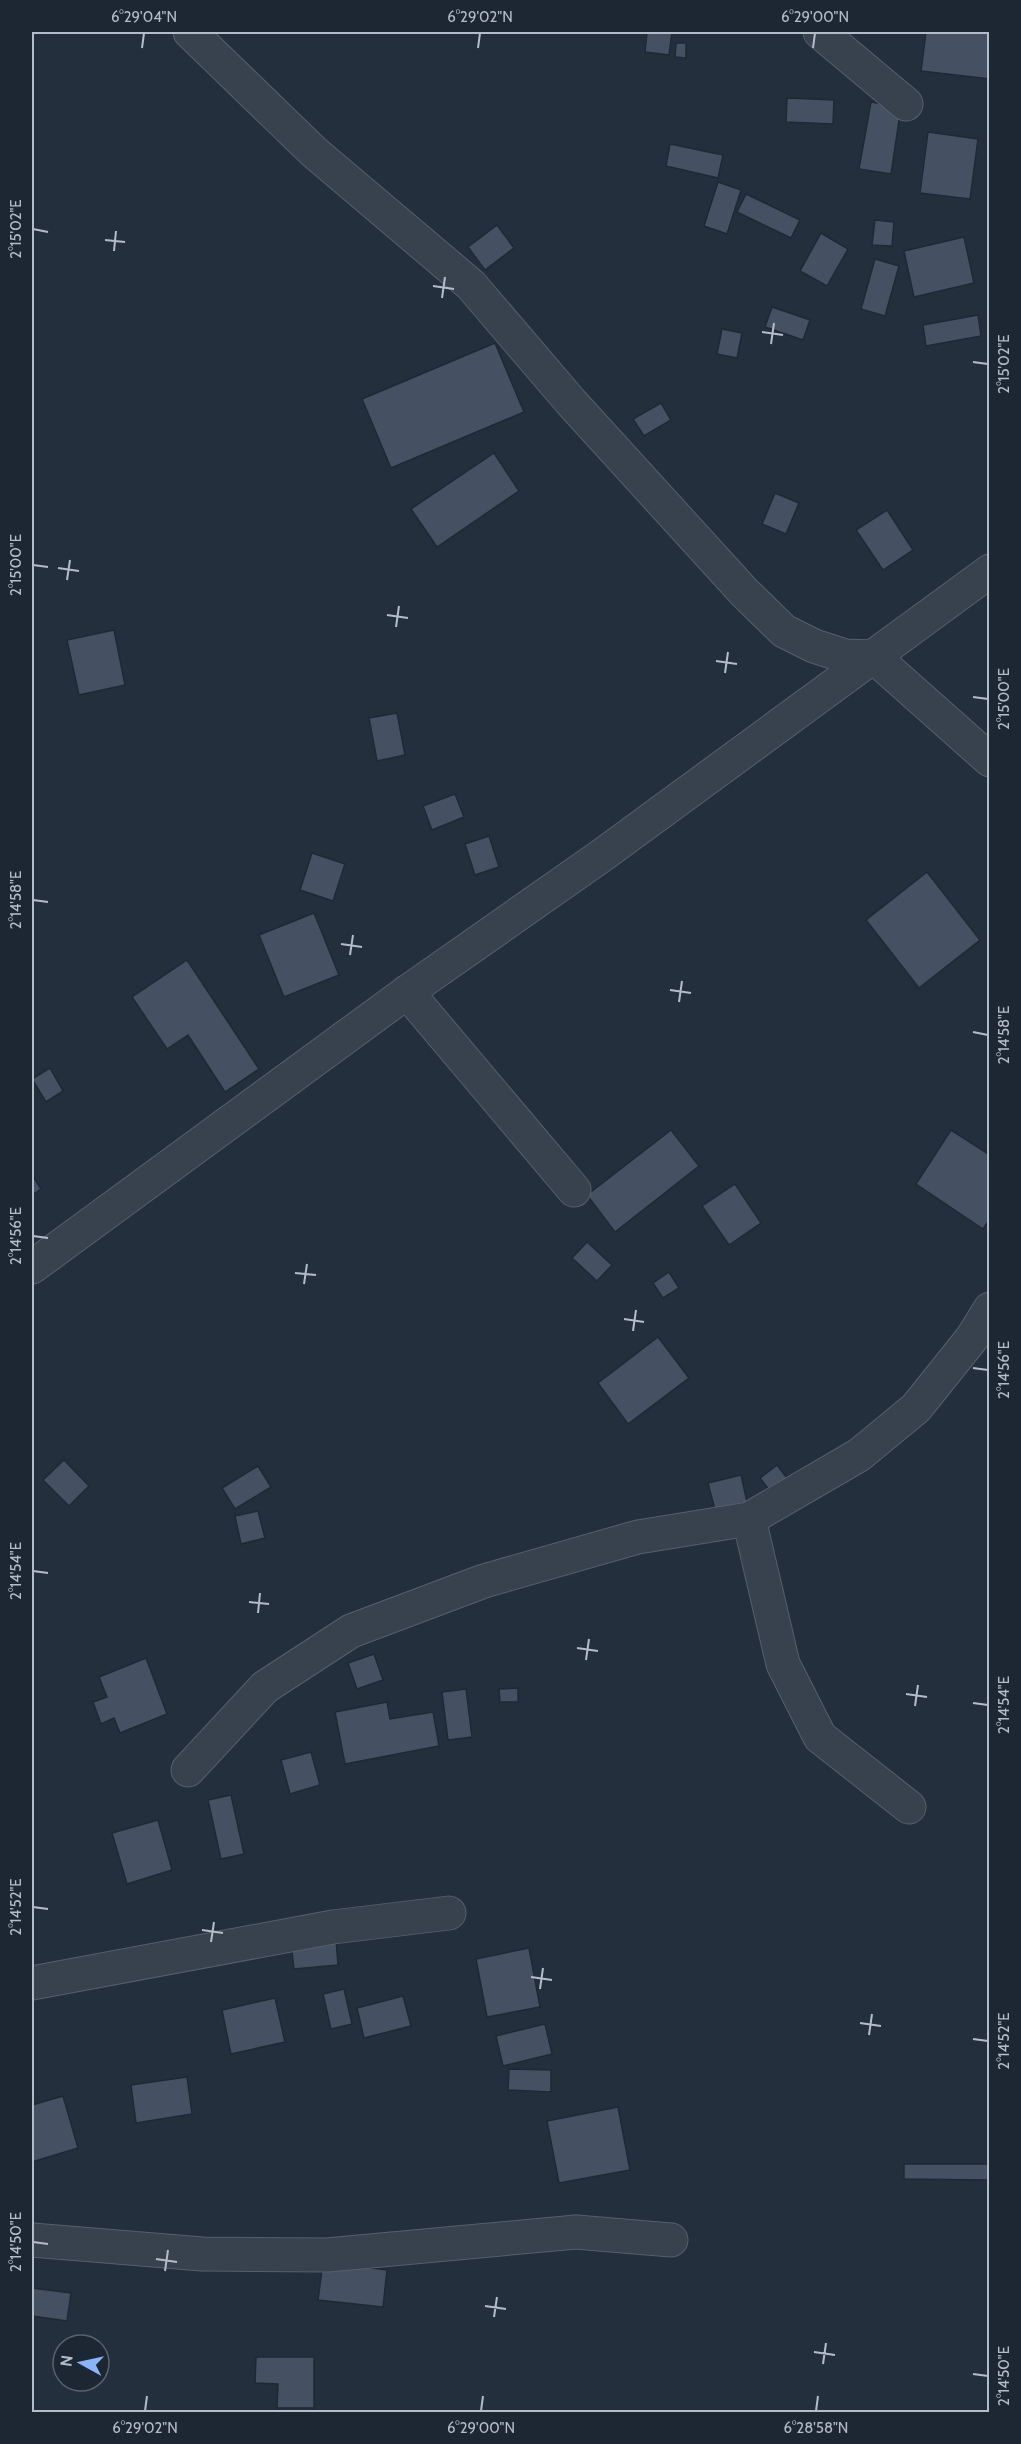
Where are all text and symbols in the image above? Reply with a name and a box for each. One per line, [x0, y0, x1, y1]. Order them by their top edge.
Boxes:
text: 6°29'04"N [111, 8, 177, 26]
text: 6°29'02"N [447, 8, 513, 26]
text: 6°29'00"N [781, 8, 849, 26]
text: 2°15'02"E [7, 199, 25, 259]
text: 2°15'02"E [995, 334, 1013, 394]
text: 2°15'00"E [7, 534, 25, 596]
text: 2°15'00"E [995, 668, 1013, 730]
text: 2°14'58"E [7, 871, 25, 929]
text: 2°14'58"E [995, 1006, 1013, 1064]
text: 2°14'56"E [7, 1207, 25, 1265]
text: 2°14'56"E [995, 1341, 1013, 1399]
text: 2°14'54"E [7, 1542, 25, 1600]
text: 2°14'54"E [995, 1676, 1013, 1734]
text: 2°14'52"E [7, 1878, 25, 1936]
text: 2°14'52"E [995, 2012, 1013, 2070]
text: 2°14'50"E [7, 2212, 25, 2272]
north arrow [51, 2333, 111, 2393]
text: 2°14'50"E [995, 2346, 1013, 2406]
text: N [56, 2354, 77, 2368]
text: 6°29'02"N [112, 2419, 178, 2437]
text: 6°29'00"N [447, 2419, 515, 2437]
text: 6°28'58"N [784, 2419, 848, 2437]

